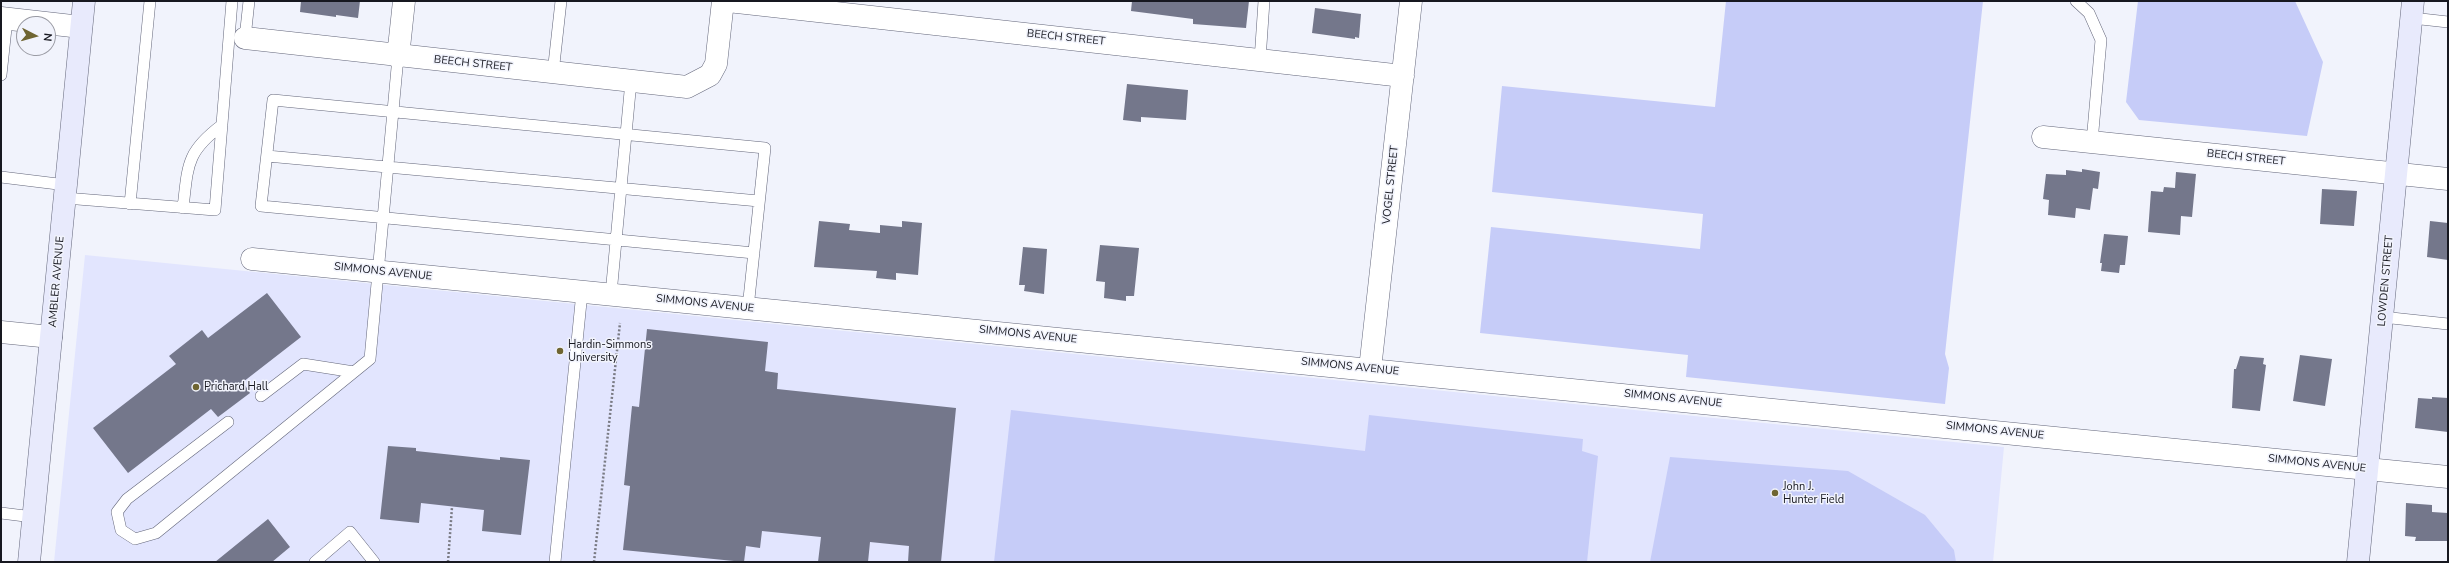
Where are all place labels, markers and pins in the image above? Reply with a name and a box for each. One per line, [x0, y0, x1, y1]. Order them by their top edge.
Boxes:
place label: Hardin-Simmons University [568, 338, 652, 364]
marker: Hardin-Simmons University [555, 346, 565, 356]
place label: Prichard Hall [204, 380, 268, 394]
marker: Prichard Hall [191, 382, 201, 392]
place label: John J. Hunter Field [1783, 480, 1844, 506]
marker: John J. Hunter Field [1770, 488, 1780, 498]

